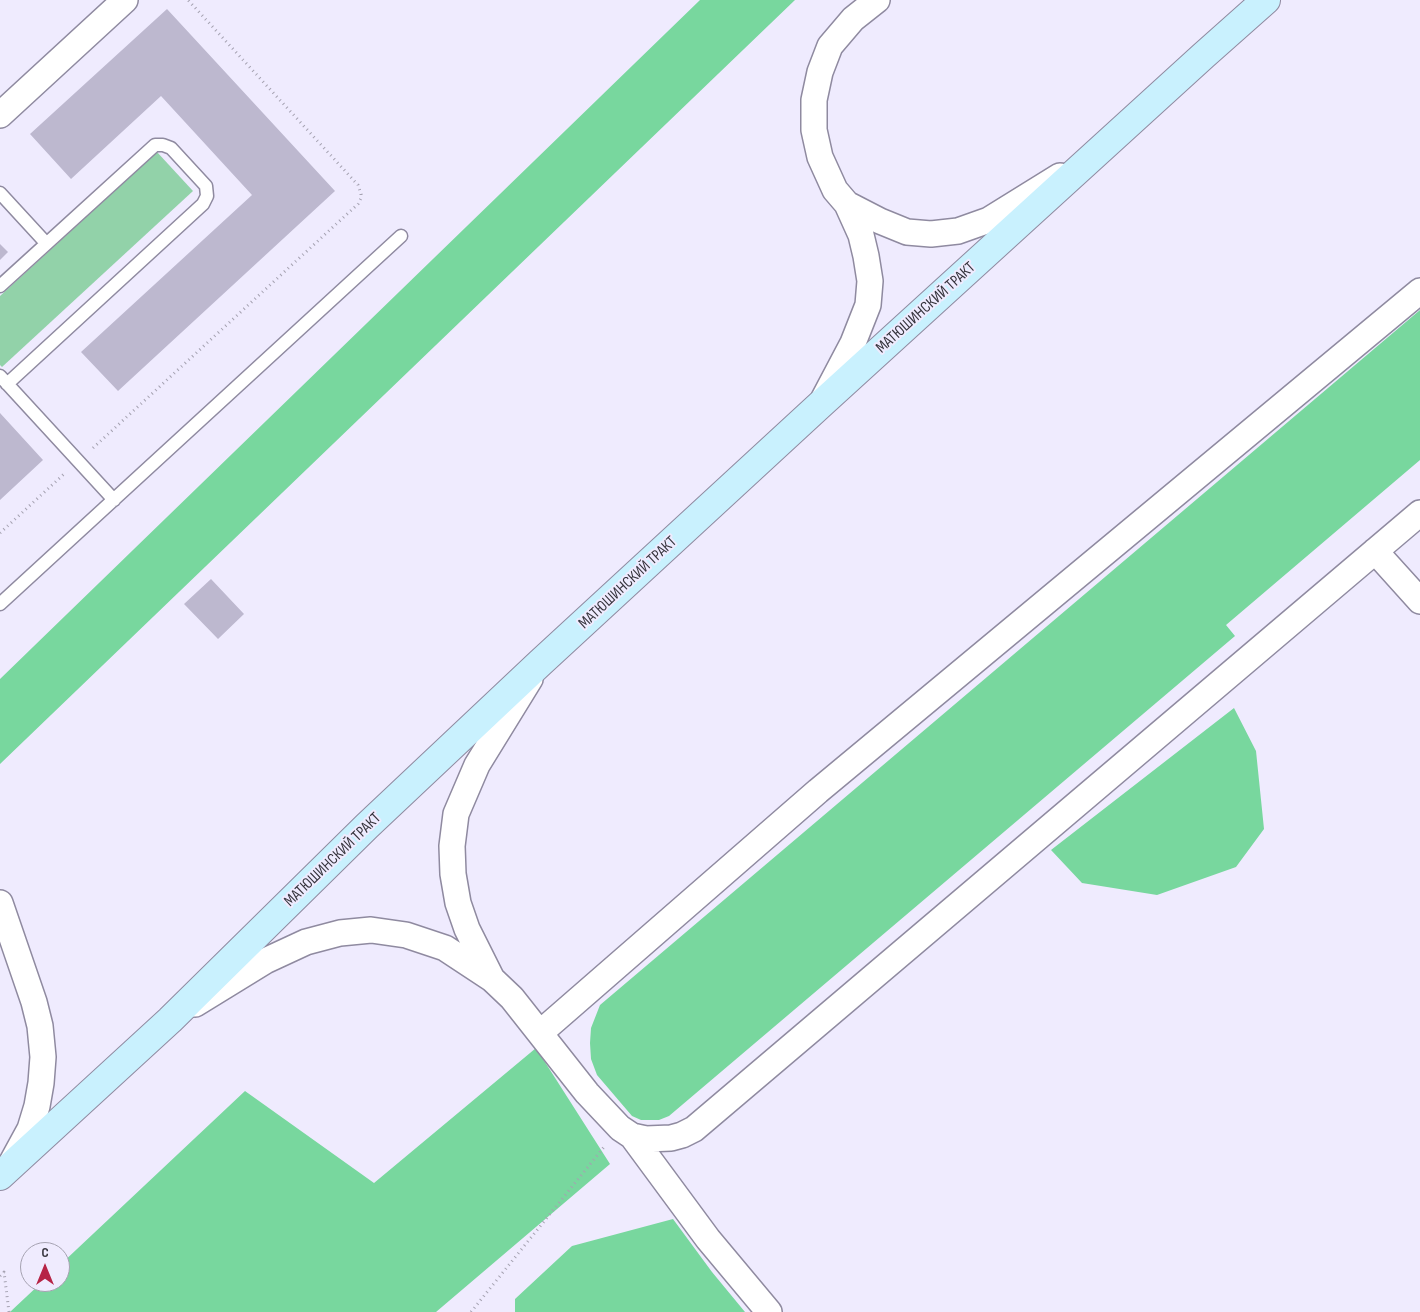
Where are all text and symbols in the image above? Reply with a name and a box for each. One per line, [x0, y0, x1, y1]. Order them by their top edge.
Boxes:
street label: МАТЮШИНСКИЙ ТРАКТ [872, 258, 980, 358]
street label: МАТЮШИНСКИЙ ТРАКТ [575, 533, 681, 633]
street label: МАТЮШИНСКИЙ ТРАКТ [281, 809, 385, 911]
north arrow [20, 1242, 70, 1292]
text: С [41, 1244, 49, 1261]

